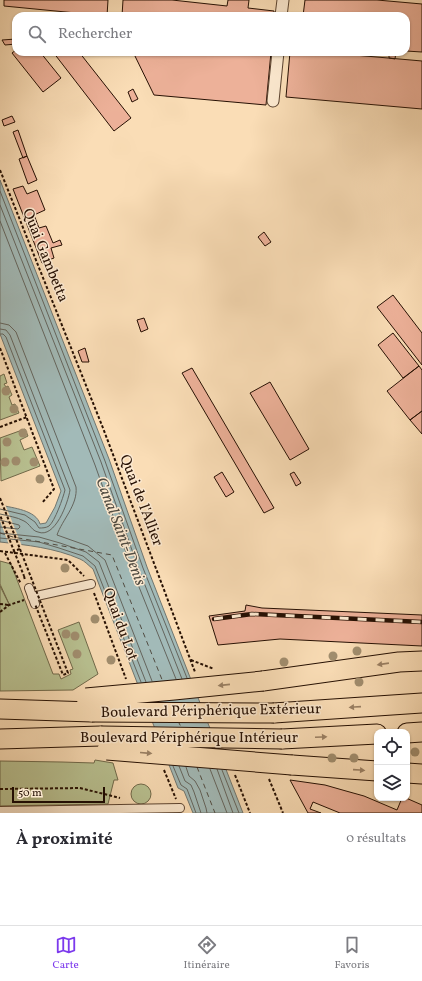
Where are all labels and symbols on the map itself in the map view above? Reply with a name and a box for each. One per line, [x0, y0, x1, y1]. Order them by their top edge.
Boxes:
street label: Quai Gambetta [16, 206, 73, 306]
street label: Quai de l'Allier [114, 452, 168, 549]
water label: Canal Saint-Denis [89, 474, 151, 589]
street label: Quai du Lot [97, 585, 142, 664]
one-way arrow [377, 661, 389, 668]
one-way arrow [218, 682, 231, 688]
street label: Boulevard Périphérique Extérieur [101, 699, 321, 724]
one-way arrow [349, 704, 361, 711]
street label: Boulevard Périphérique Intérieur [80, 728, 298, 749]
one-way arrow [315, 734, 328, 740]
one-way arrow [140, 750, 152, 757]
one-way arrow [353, 767, 365, 774]
scale bar [12, 785, 105, 804]

